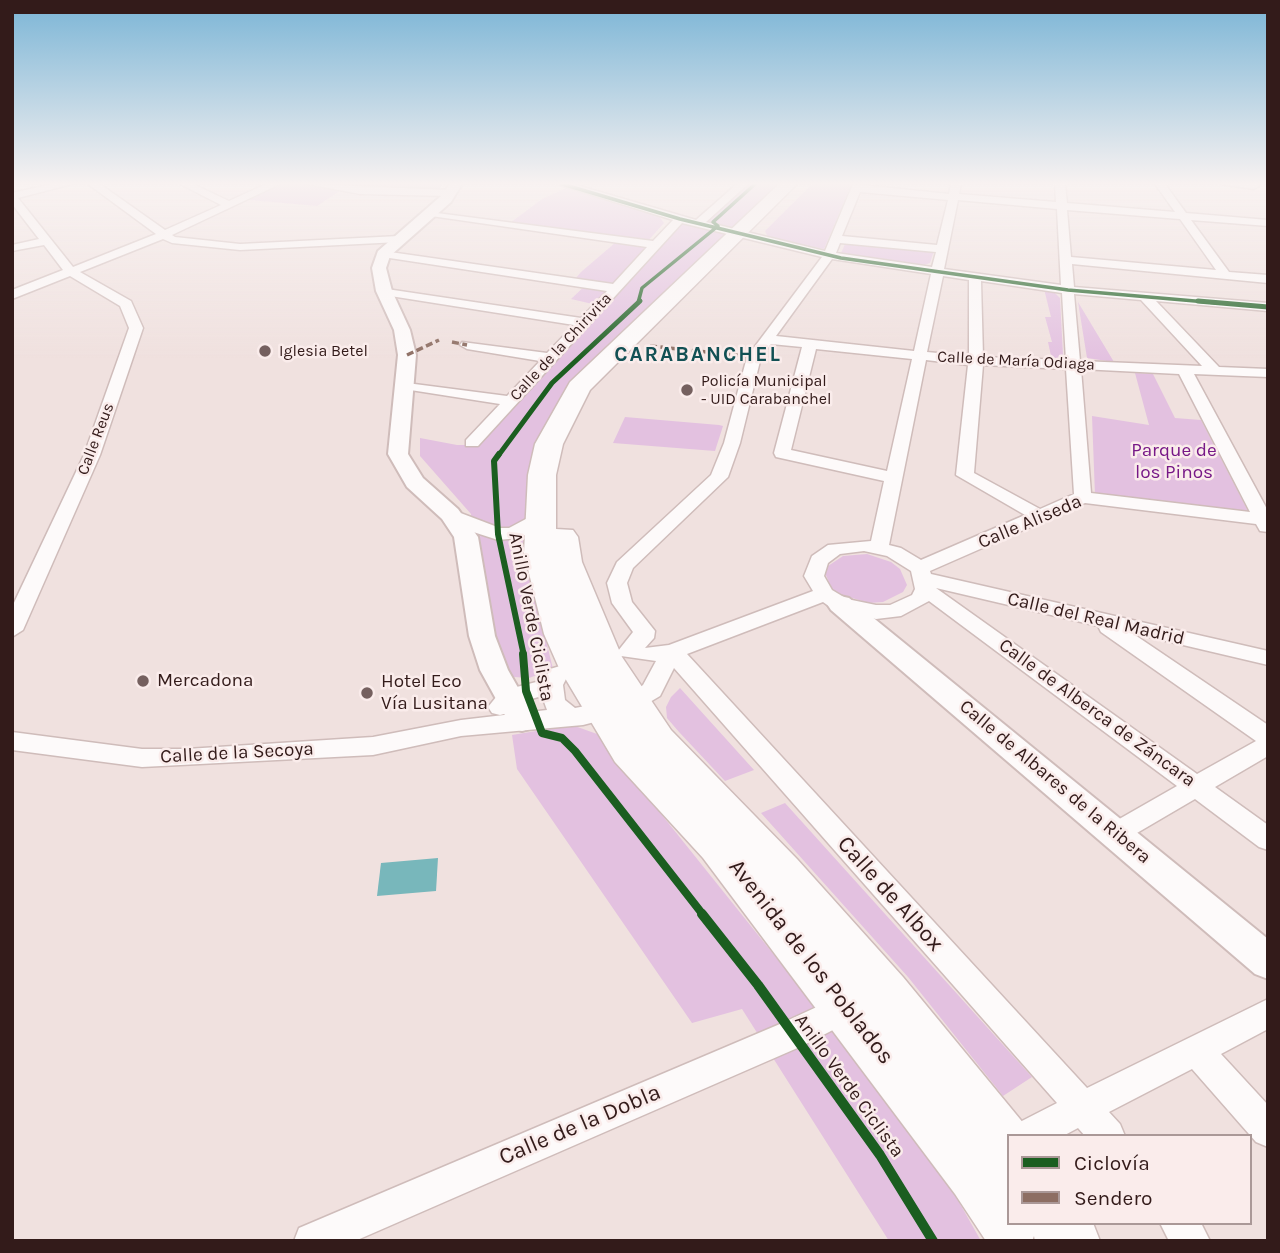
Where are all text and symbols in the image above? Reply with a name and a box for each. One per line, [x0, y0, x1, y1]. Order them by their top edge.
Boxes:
street label: Calle de la Chirivita [506, 289, 616, 405]
place label: Iglesia Betel [279, 341, 368, 361]
district label: CARABANCHEL [616, 342, 780, 368]
marker: Iglesia Betel [257, 343, 273, 359]
street label: Calle de María Odiaga [937, 347, 1095, 375]
place label: Policía Municipal - UID Carabanchel [701, 371, 831, 409]
marker: Policía Municipal - UID Carabanchel [679, 382, 695, 398]
street label: Calle Reus [73, 400, 119, 478]
park label: Parque de los Pinos [1131, 440, 1217, 484]
street label: Calle Aliseda [975, 490, 1085, 554]
street label: Anillo Verde Ciclista [503, 531, 559, 703]
street label: Calle del Real Madrid [1005, 588, 1187, 650]
street label: Calle de Alberca de Záncara [994, 634, 1200, 792]
place label: Mercadona [157, 670, 254, 692]
place label: Hotel Eco Vía Lusitana [381, 671, 488, 715]
marker: Mercadona [135, 673, 151, 689]
marker: Hotel Eco Vía Lusitana [359, 685, 375, 701]
street label: Calle de Albares de la Ribera [955, 695, 1155, 869]
street label: Calle de la Secoya [160, 738, 314, 768]
street label: Calle de Albox [831, 831, 949, 957]
street label: Avenida de los Poblados [722, 854, 900, 1070]
street label: Anillo Verde Ciclista [789, 1010, 909, 1162]
street label: Calle de la Dobla [495, 1079, 665, 1171]
legend [1007, 1134, 1252, 1225]
text: Ciclovía [1074, 1151, 1150, 1175]
text: Sendero [1074, 1186, 1152, 1210]

